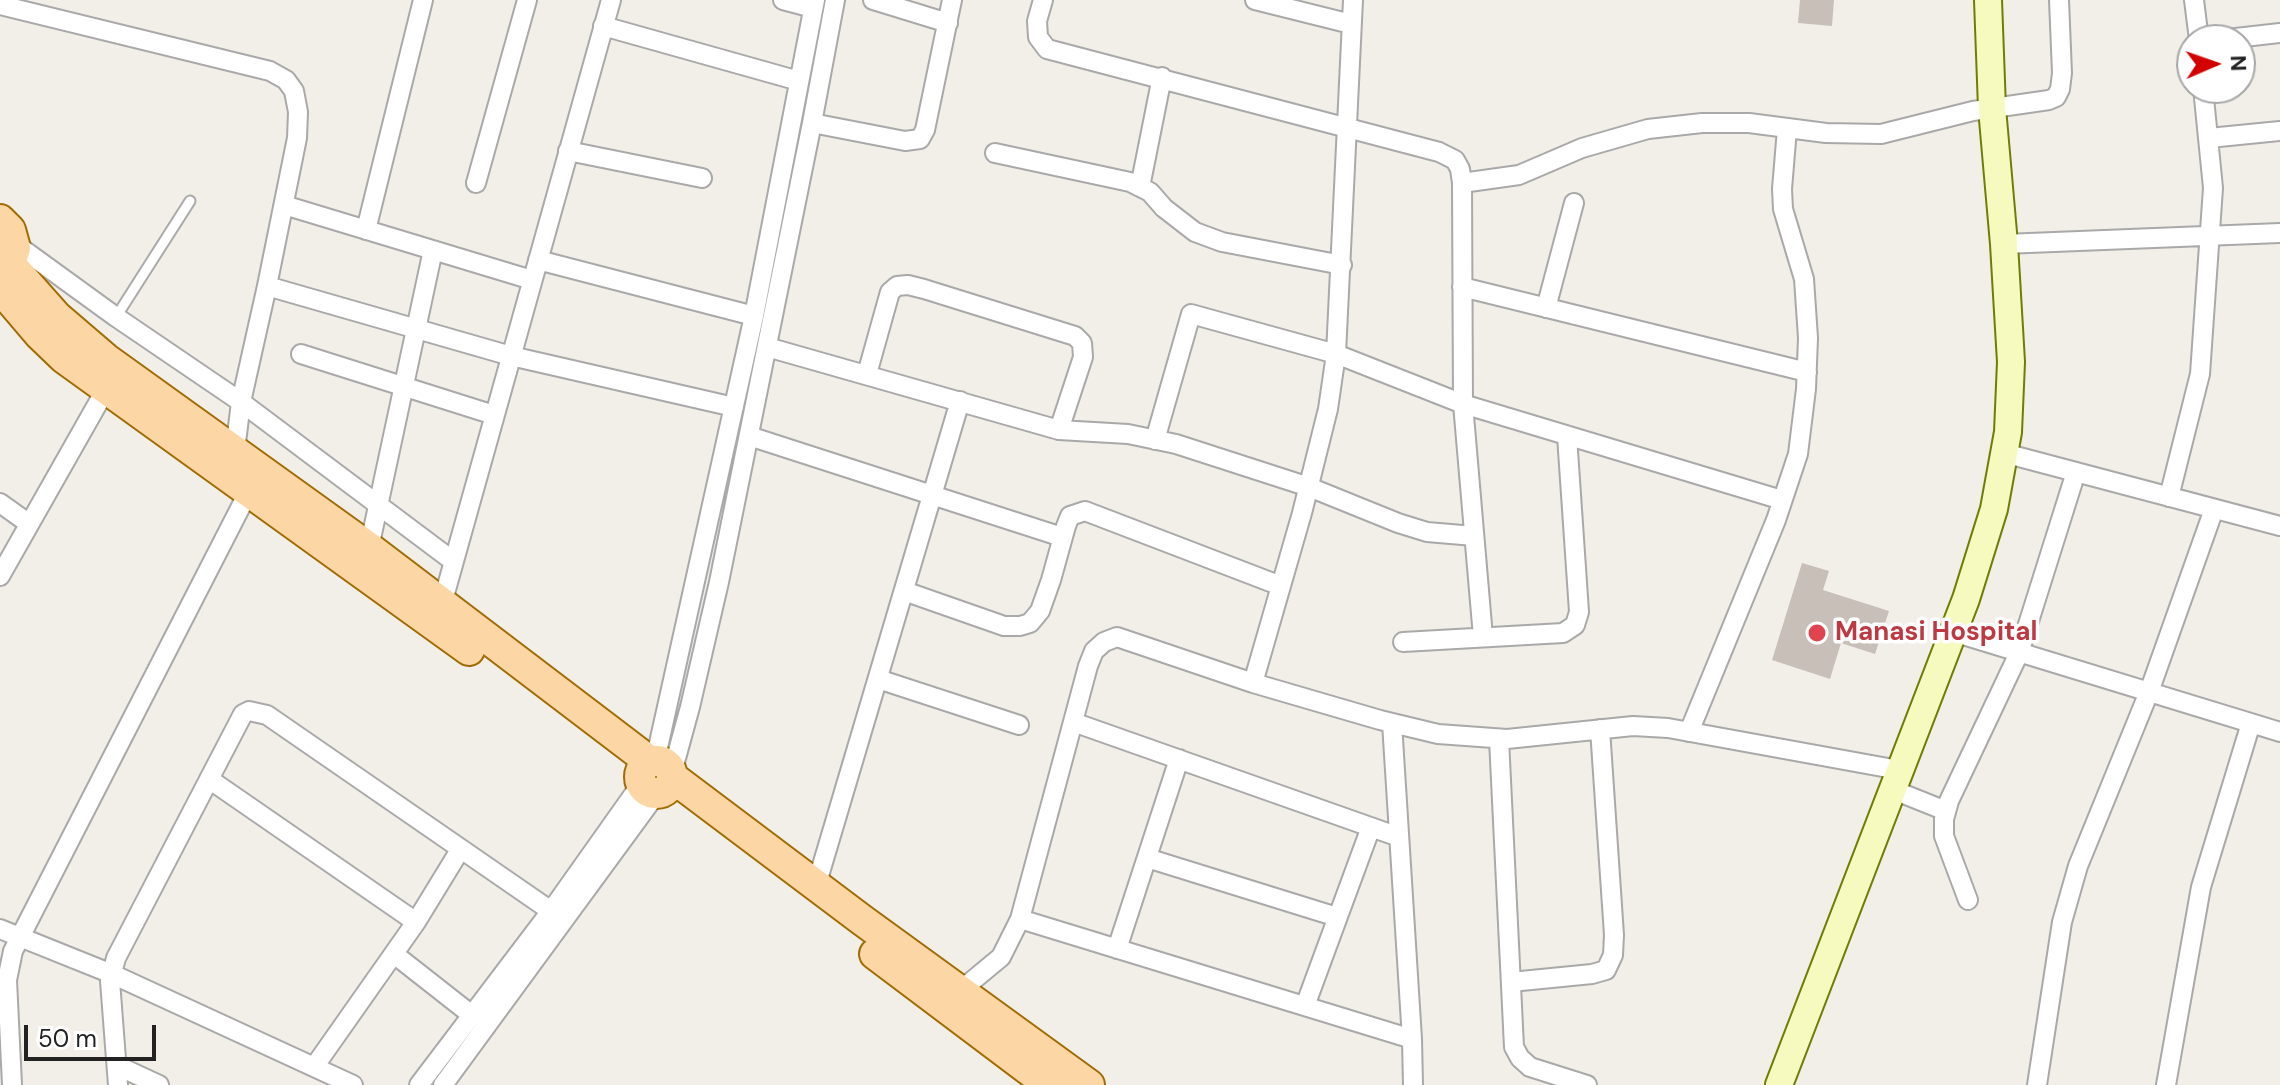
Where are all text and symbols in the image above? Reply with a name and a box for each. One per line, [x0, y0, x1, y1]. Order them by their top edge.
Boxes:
north arrow [2176, 24, 2256, 104]
text: N [2224, 55, 2253, 72]
place label: Manasi Hospital [1835, 617, 2037, 649]
marker: Manasi Hospital [1806, 622, 1828, 644]
scale bar [28, 1009, 160, 1059]
text: 50 m [38, 1023, 97, 1054]

